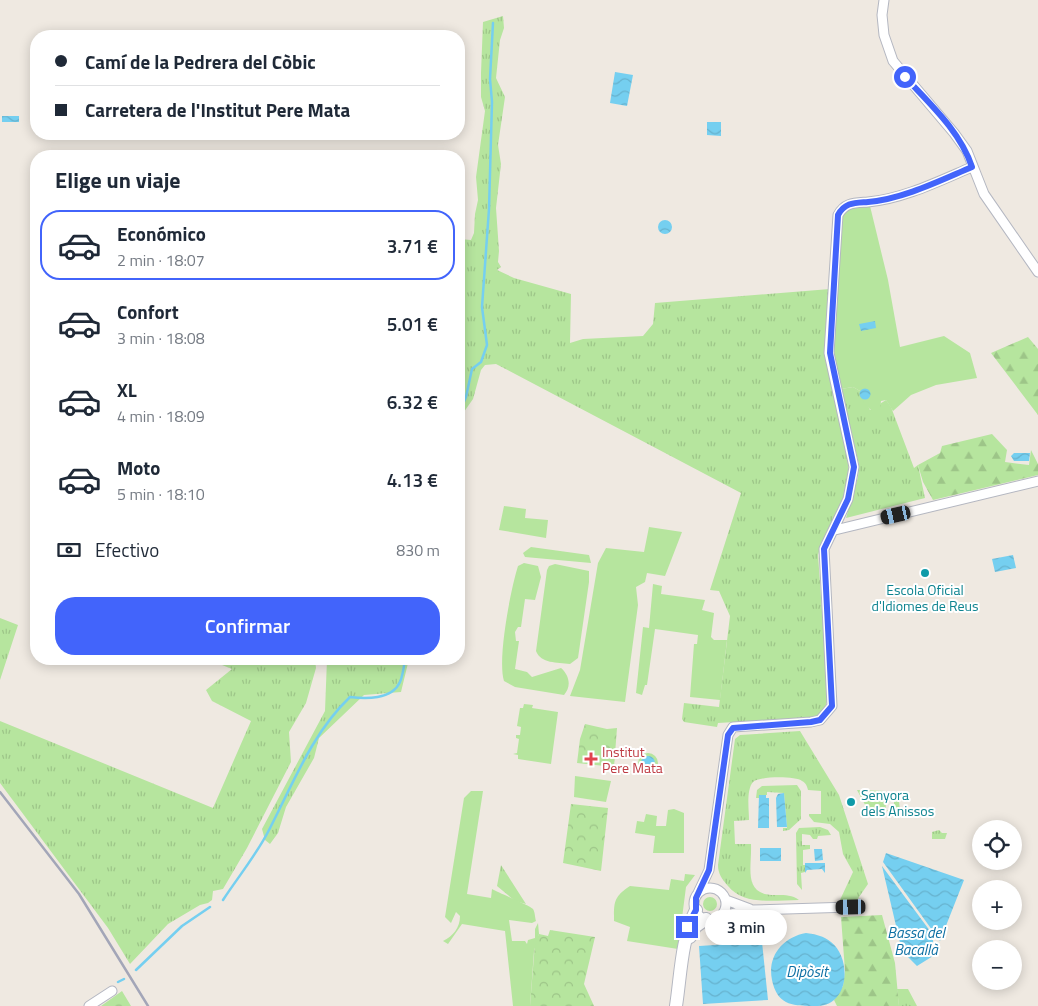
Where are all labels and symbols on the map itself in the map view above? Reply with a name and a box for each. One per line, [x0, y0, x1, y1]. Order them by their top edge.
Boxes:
route start [894, 66, 916, 88]
car [879, 504, 912, 526]
marker: Escola Oficial d'Idiomes de Reus [919, 567, 931, 579]
place label: Escola Oficial d'Idiomes de Reus [872, 579, 979, 616]
place label: Institut Pere Mata [602, 741, 663, 778]
marker: Institut Pere Mata [584, 752, 598, 766]
place label: Senyora dels Anissos [861, 784, 934, 821]
marker: Senyora dels Anissos [845, 796, 857, 808]
car [835, 899, 866, 915]
callout: 3 min [704, 910, 787, 944]
route end [676, 916, 698, 938]
water label: Bassa del Bacallà [887, 921, 947, 961]
water label: Dipòsit [786, 960, 830, 983]

